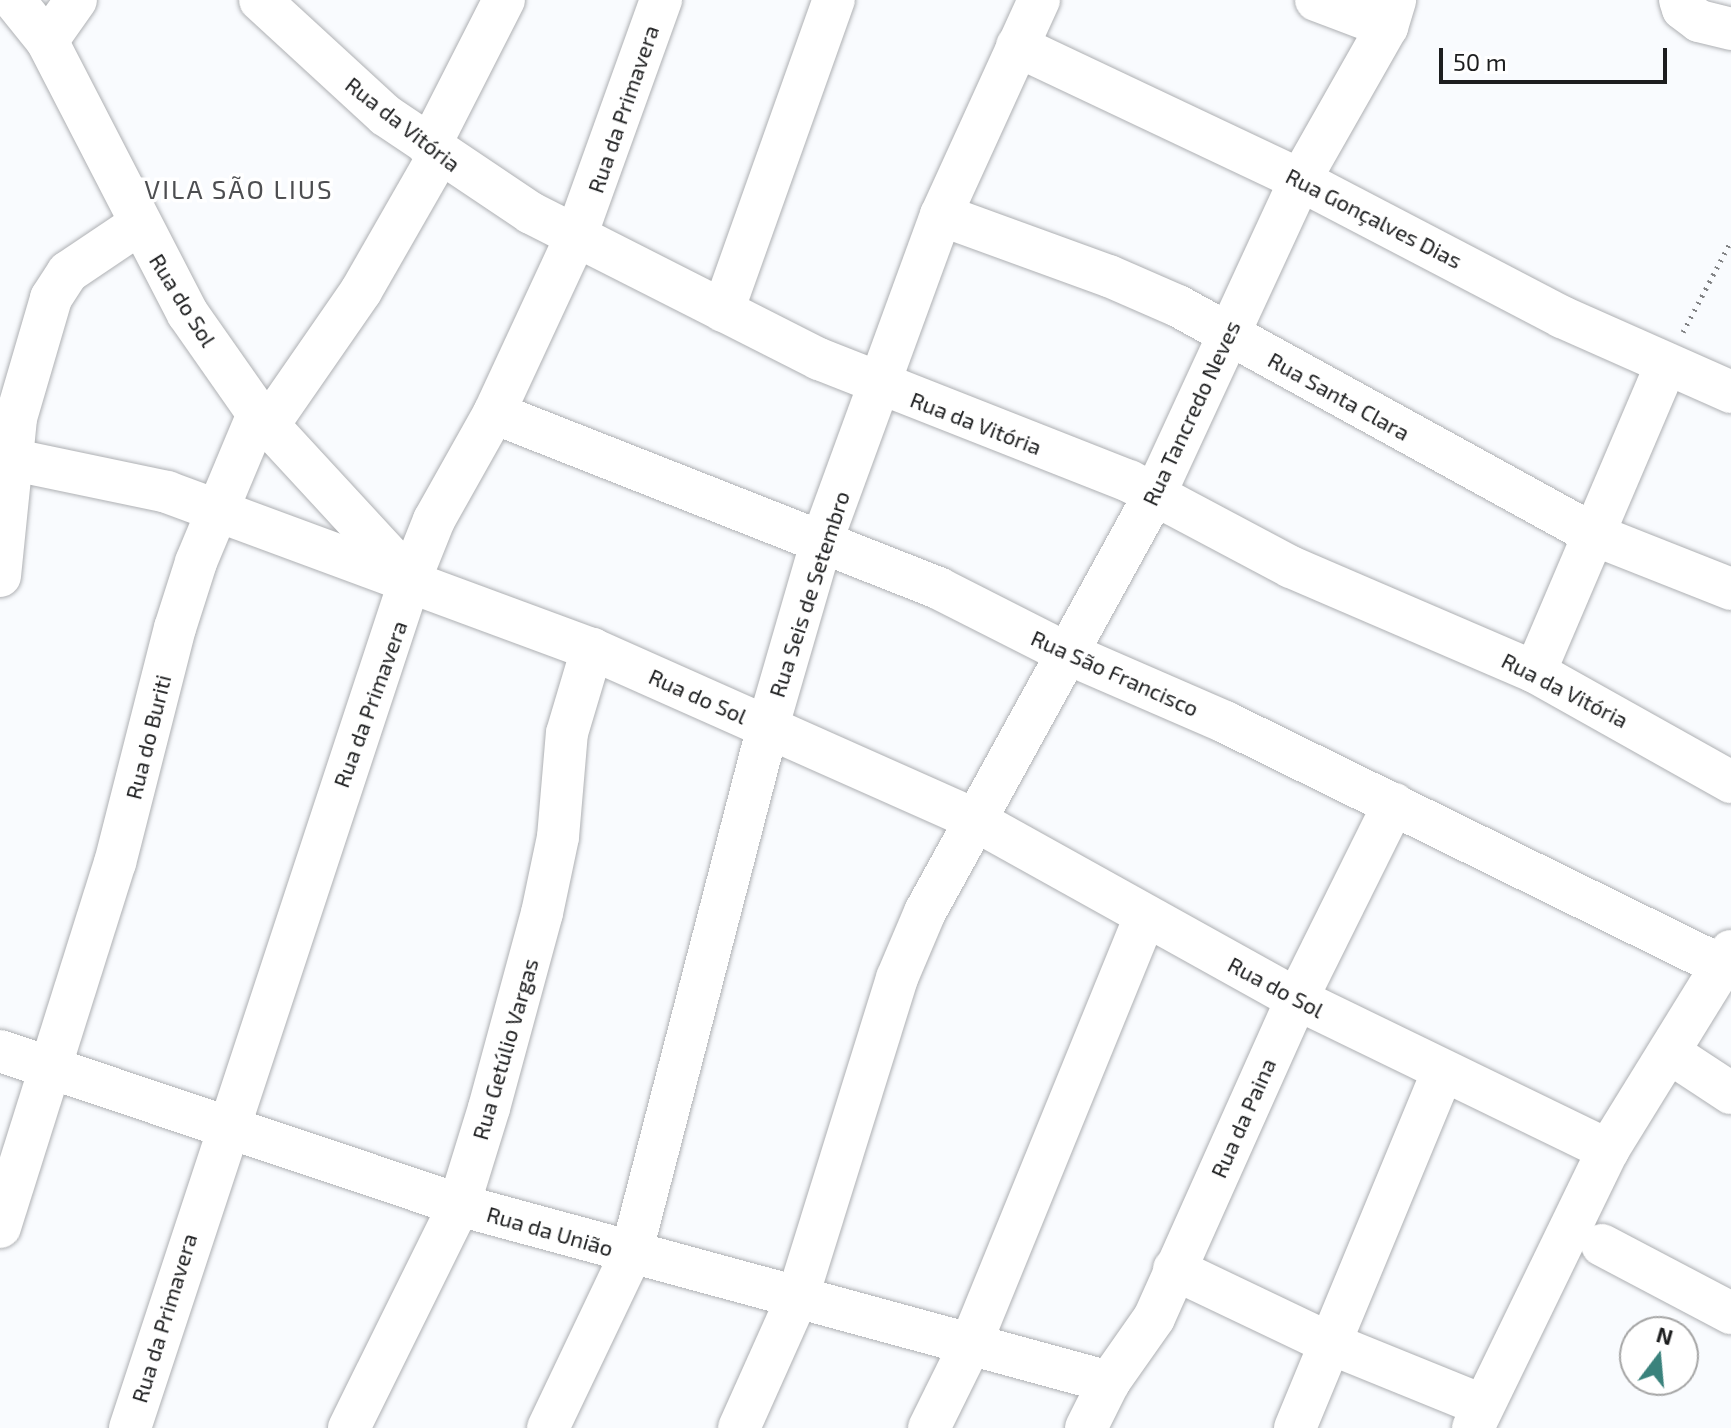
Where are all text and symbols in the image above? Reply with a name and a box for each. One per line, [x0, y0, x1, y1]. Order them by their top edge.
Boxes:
street label: Rua da Primavera [582, 22, 664, 196]
scale bar [1443, 32, 1671, 82]
text: 50 m [1453, 47, 1507, 76]
street label: Rua da Vitória [340, 71, 466, 177]
street label: Rua Gonçalves Dias [1282, 162, 1466, 274]
district label: VILA SÃO LIUS [144, 173, 334, 205]
street label: Rua do Sol [144, 249, 222, 351]
street label: Rua Tancredo Neves [1136, 316, 1246, 510]
street label: Rua Santa Clara [1264, 346, 1414, 446]
street label: Rua da Vitória [906, 386, 1046, 460]
street label: Rua Seis de Setembro [763, 488, 855, 700]
street label: Rua da Primavera [328, 617, 412, 791]
street label: Rua São Francisco [1027, 624, 1203, 722]
street label: Rua da Vitória [1497, 647, 1633, 733]
street label: Rua do Sol [645, 663, 751, 729]
street label: Rua do Buriti [120, 672, 176, 802]
street label: Rua do Sol [1224, 951, 1328, 1023]
street label: Rua Getúlio Vargas [466, 955, 544, 1143]
street label: Rua da Paina [1205, 1054, 1281, 1182]
street label: Rua da União [484, 1200, 616, 1262]
street label: Rua da Primavera [126, 1230, 202, 1406]
north arrow [1619, 1316, 1699, 1396]
text: N [1654, 1320, 1676, 1350]

